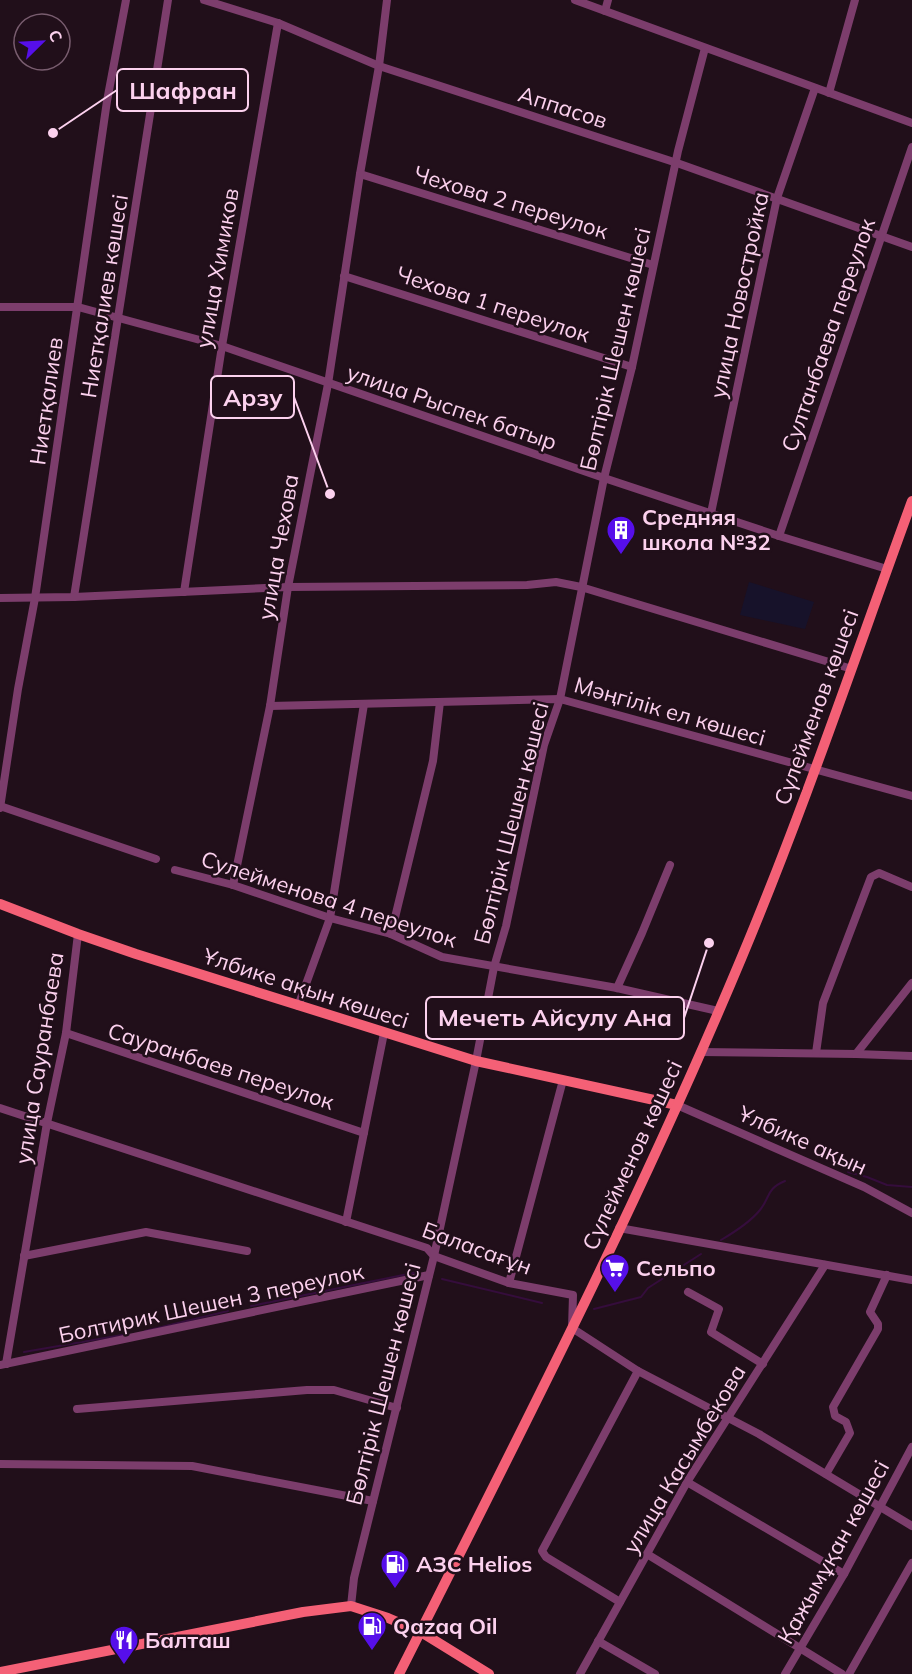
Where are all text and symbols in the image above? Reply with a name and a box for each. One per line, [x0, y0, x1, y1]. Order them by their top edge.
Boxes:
north arrow [12, 12, 72, 72]
text: С [44, 27, 67, 45]
callout: Шафран [117, 69, 248, 111]
text: Шафран [129, 75, 237, 105]
street label: Аппасов [515, 79, 611, 135]
street label: Чехова 2 переулок [410, 159, 612, 245]
street label: улица Химиков [189, 186, 245, 350]
street label: улица Новостройка [703, 189, 775, 401]
street label: Ниетқалиев көшесі [74, 192, 134, 400]
street label: Султанбаева переулок [775, 215, 881, 455]
street label: Бөлтірік Шешен көшесі [573, 225, 657, 473]
street label: Чехова 1 переулок [393, 260, 593, 349]
street label: Ниетқалиев [23, 335, 69, 467]
street label: улица Рыспек батыр [343, 358, 561, 456]
callout: Арзу [211, 376, 294, 418]
text: Арзу [223, 382, 283, 412]
street label: улица Чехова [251, 472, 305, 622]
place label: Средняя школа №32 [642, 503, 771, 556]
building icon: Средняя школа №32 [605, 514, 637, 556]
street label: Сүлейменов көшесі [768, 605, 864, 809]
street label: Мәңгілік ел көшесі [571, 670, 769, 752]
street label: Бөлтірік Шешен көшесі [467, 699, 555, 947]
street label: Сулейменова 4 переулок [198, 844, 460, 954]
street label: Ұлбике ақын көшесі [199, 941, 412, 1034]
street label: улица Сауранбаева [8, 950, 70, 1166]
callout: Мечеть Айсулу Ана [426, 997, 684, 1039]
text: Мечеть Айсулу Ана [438, 1002, 672, 1032]
street label: Сауранбаев переулок [104, 1016, 338, 1116]
street label: Сүлейменов көшесі [576, 1056, 688, 1254]
street label: Ұлбике ақын [734, 1099, 872, 1181]
street label: Баласағұн [418, 1215, 536, 1281]
supermarket icon: Сельпо [599, 1252, 631, 1294]
place label: Сельпо [636, 1254, 716, 1282]
street label: Болтирик Шешен 3 переулок [56, 1257, 366, 1349]
street label: Бөлтірік Шешен көшесі [339, 1260, 427, 1508]
street label: улица Касымбекова [617, 1360, 751, 1558]
street label: Қажымұқан көшесі [771, 1455, 895, 1649]
fuel station icon: АЗС Helios [379, 1548, 411, 1590]
place label: АЗС Helios [416, 1550, 532, 1578]
fuel station icon: Qazaq Oil [356, 1610, 388, 1652]
place label: Qazaq Oil [393, 1612, 498, 1640]
restaurant icon: Балташ [108, 1624, 140, 1666]
place label: Балташ [145, 1626, 231, 1654]

